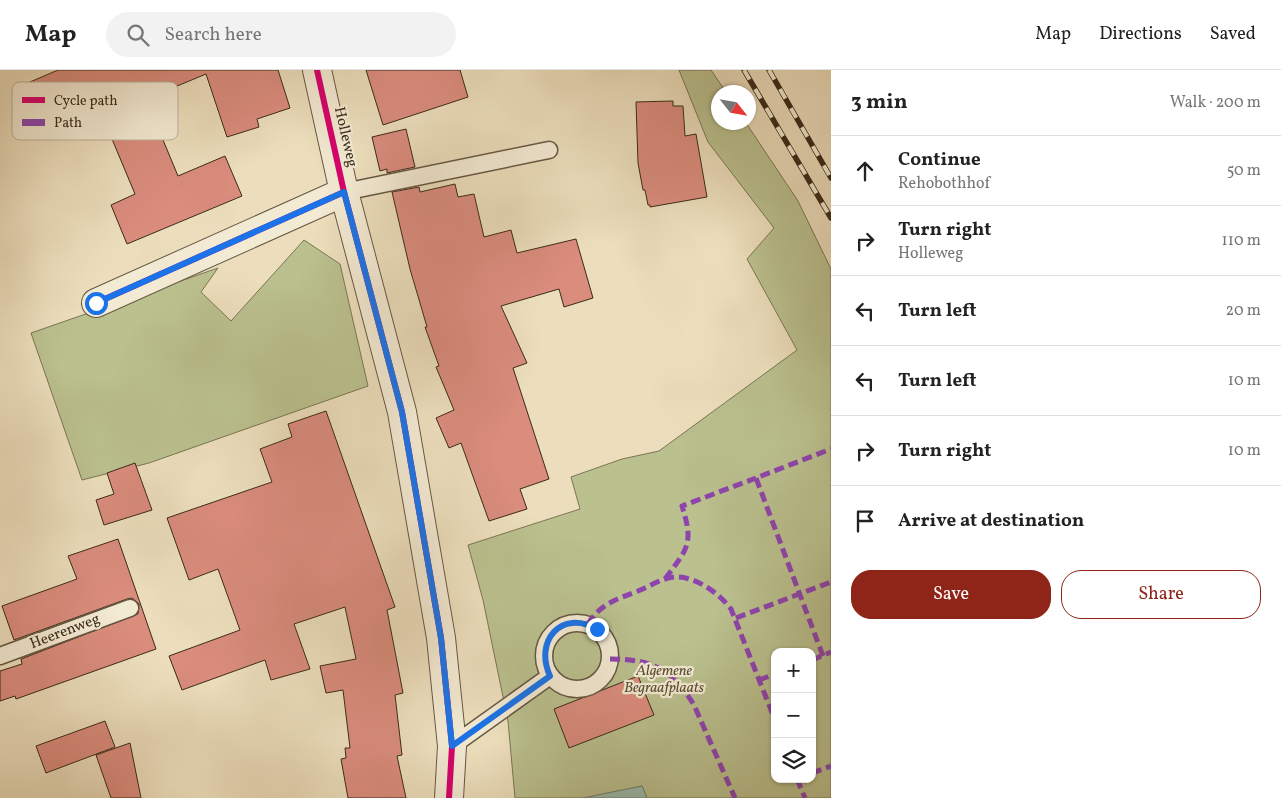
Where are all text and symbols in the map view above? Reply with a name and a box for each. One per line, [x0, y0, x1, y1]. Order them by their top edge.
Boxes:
search box [106, 12, 456, 57]
text: Map [25, 18, 76, 52]
icon: search [124, 21, 152, 49]
text: Search here [164, 22, 262, 48]
text: Map [1035, 22, 1071, 47]
text: Directions [1099, 22, 1182, 47]
text: Saved [1210, 22, 1256, 47]
legend [12, 82, 178, 140]
north arrow [711, 85, 756, 130]
text: 3 min [851, 88, 907, 117]
text: Cycle path [54, 92, 118, 111]
text: Walk · 200 m [1170, 92, 1261, 114]
street label: Holleweg [328, 105, 362, 170]
text: Path [54, 114, 82, 133]
text: Continue [898, 147, 981, 173]
icon: ahead [851, 157, 879, 185]
text: 50 m [1227, 160, 1261, 182]
text: Rehobothhof [898, 173, 990, 195]
text: Turn right [898, 217, 991, 243]
icon: right [851, 227, 879, 255]
text: 110 m [1222, 230, 1261, 252]
text: Holleweg [898, 243, 963, 265]
route start [85, 292, 108, 315]
icon: left [851, 297, 879, 325]
text: Turn left [898, 298, 977, 324]
text: 20 m [1226, 300, 1261, 322]
icon: left [851, 367, 879, 395]
text: Turn left [898, 368, 977, 394]
text: 10 m [1228, 370, 1261, 392]
icon: right [851, 437, 879, 465]
text: Turn right [898, 438, 991, 464]
text: 10 m [1228, 440, 1261, 462]
icon: arrive [851, 507, 879, 535]
text: Arrive at destination [898, 508, 1084, 534]
button: Save [851, 570, 1051, 619]
button: Share [1061, 570, 1261, 619]
street label: Heerenweg [27, 609, 103, 655]
route end [586, 618, 609, 641]
map controls [771, 648, 816, 783]
button: + [771, 648, 816, 693]
park label: Algemene Begraafplaats [624, 661, 705, 699]
button: − [771, 693, 816, 738]
button: layers [771, 738, 816, 783]

